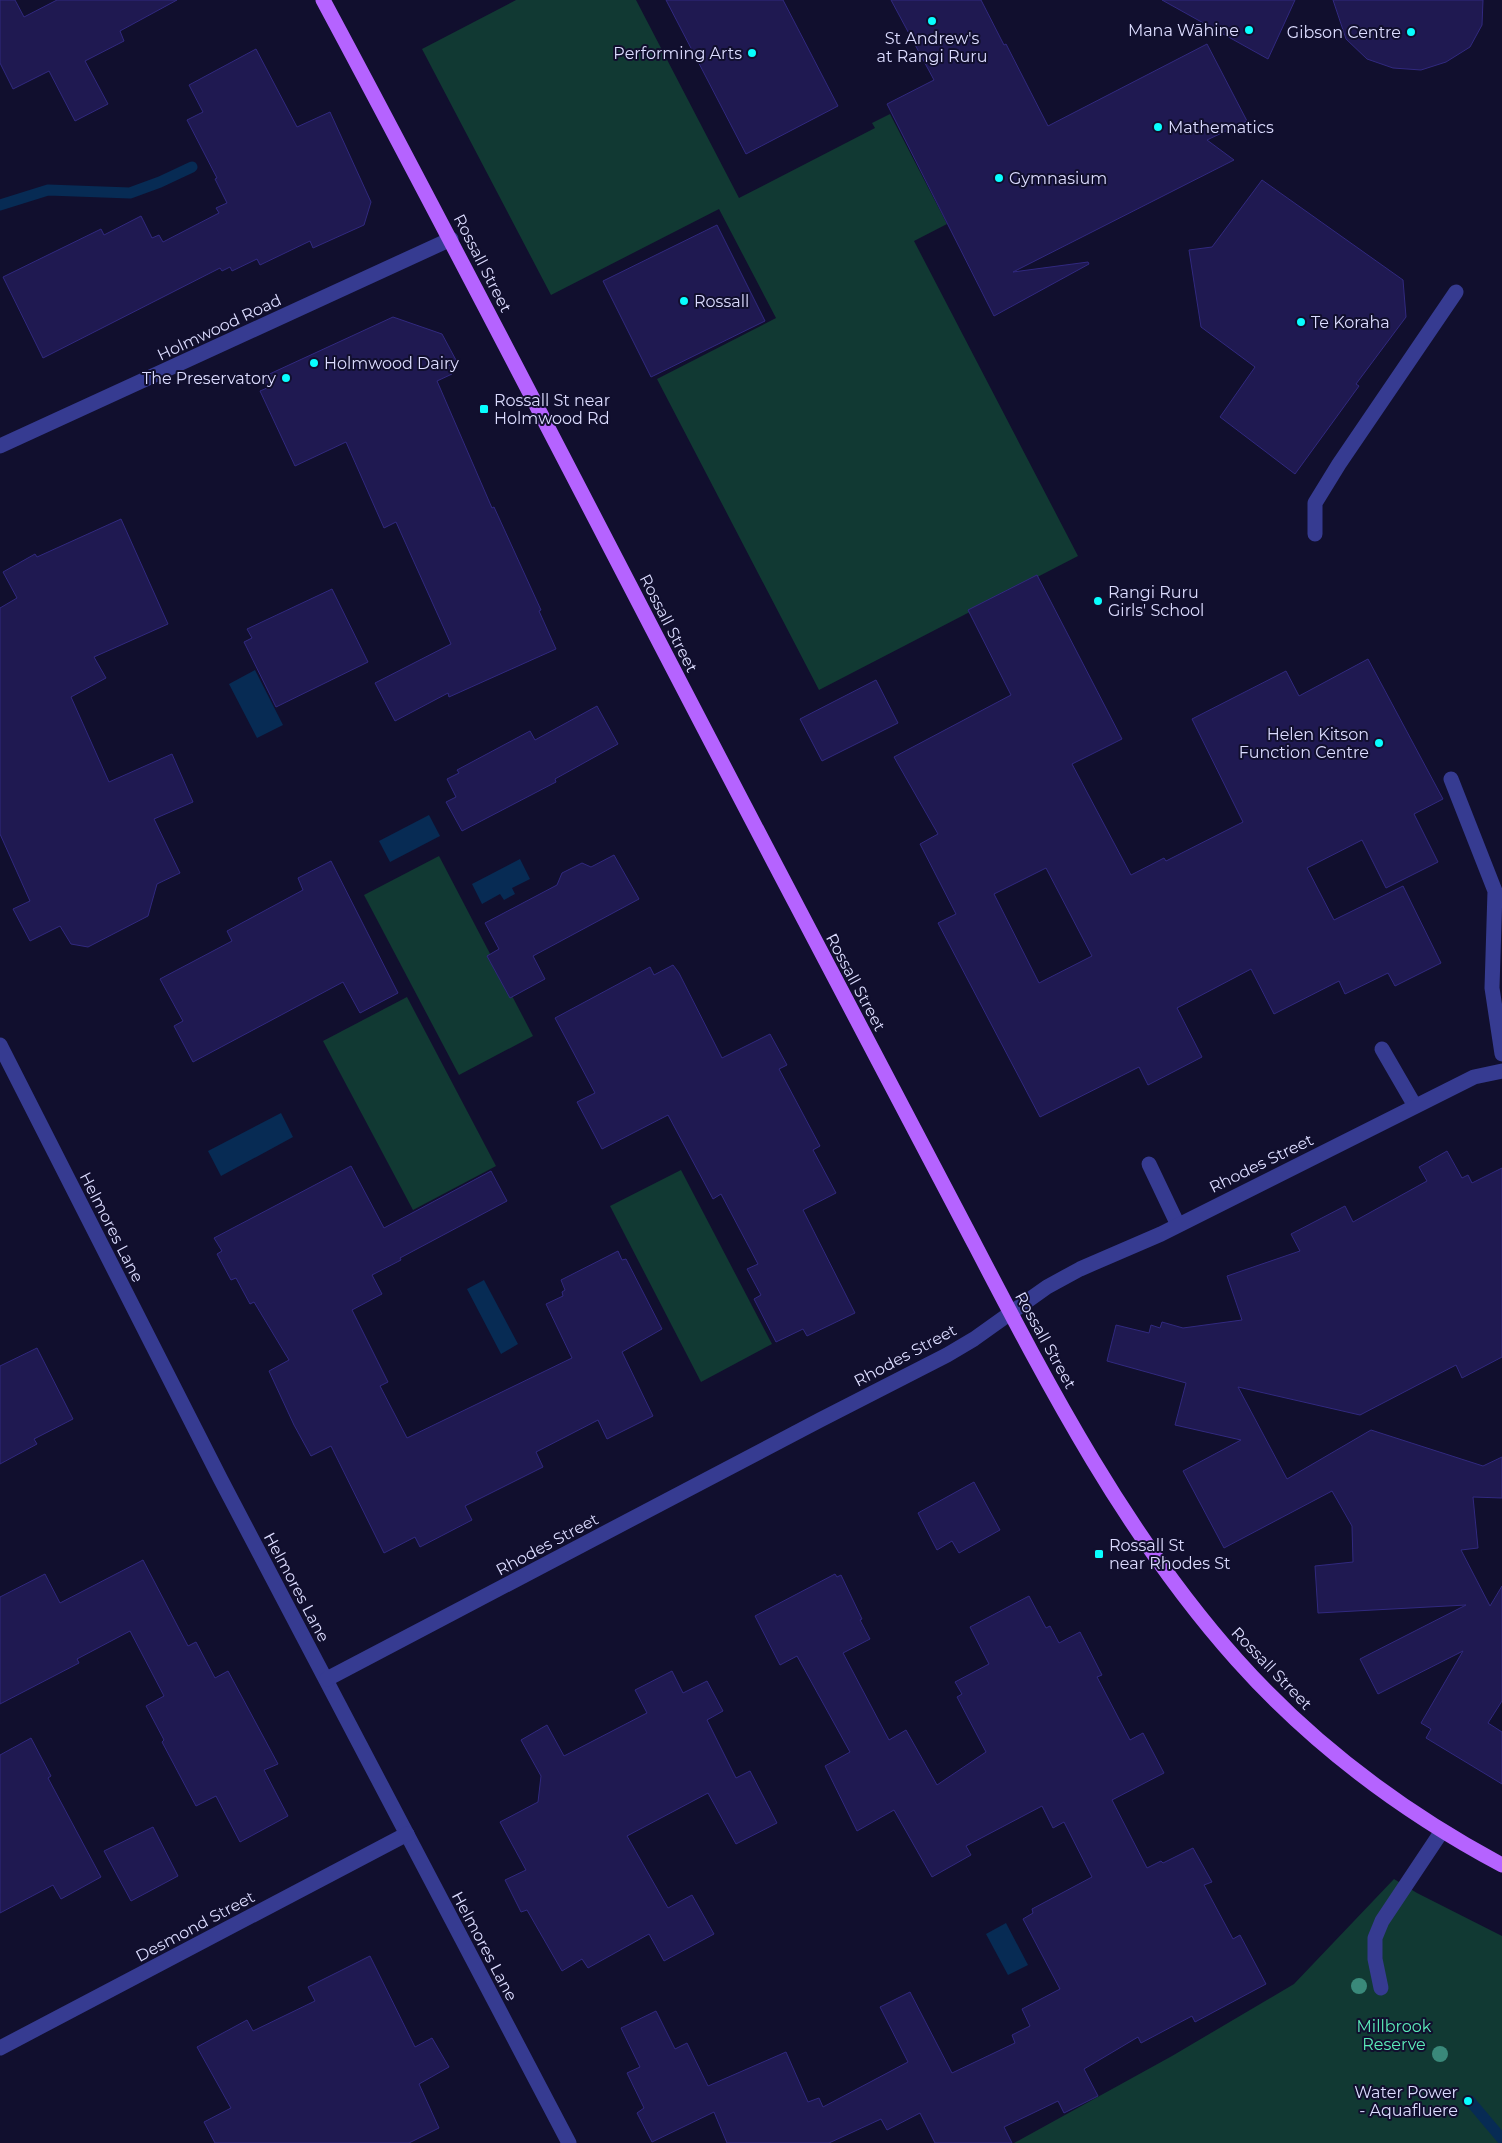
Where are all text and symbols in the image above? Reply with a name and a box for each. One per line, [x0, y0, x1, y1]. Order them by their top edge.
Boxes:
marker: St Andrew's at Rangi Ruru [926, 15, 938, 27]
place label: Mana Wāhine [1128, 21, 1239, 40]
place label: Gibson Centre [1287, 23, 1401, 42]
marker: Mana Wāhine [1243, 24, 1255, 36]
marker: Gibson Centre [1405, 26, 1417, 38]
place label: St Andrew's at Rangi Ruru [877, 29, 987, 66]
place label: Performing Arts [613, 44, 742, 63]
marker: Performing Arts [746, 47, 758, 59]
place label: Mathematics [1168, 118, 1274, 137]
marker: Mathematics [1152, 121, 1164, 133]
place label: Gymnasium [1009, 169, 1107, 188]
marker: Gymnasium [993, 172, 1005, 184]
street label: Rossall Street [450, 211, 516, 316]
street label: Holmwood Road [154, 290, 284, 365]
place label: Rossall [694, 292, 749, 311]
marker: Rossall [678, 295, 690, 307]
place label: Te Koraha [1311, 313, 1390, 332]
marker: Te Koraha [1295, 316, 1307, 328]
place label: Holmwood Dairy [324, 354, 459, 373]
marker: Holmwood Dairy [308, 357, 320, 369]
place label: The Preservatory [142, 369, 276, 388]
marker: The Preservatory [280, 372, 292, 384]
place label: Rossall St near Holmwood Rd [494, 391, 610, 428]
marker: Rossall St near Holmwood Rd [478, 403, 490, 415]
street label: Rossall Street [636, 571, 702, 676]
place label: Rangi Ruru Girls' School [1108, 583, 1204, 620]
marker: Rangi Ruru Girls' School [1092, 595, 1104, 607]
place label: Helen Kitson Function Centre [1239, 725, 1369, 762]
marker: Helen Kitson Function Centre [1373, 737, 1385, 749]
street label: Rossall Street [822, 930, 889, 1035]
street label: Rhodes Street [1206, 1130, 1317, 1197]
street label: Helmores Lane [76, 1169, 148, 1286]
street label: Rossall Street [1011, 1288, 1080, 1392]
street label: Rhodes Street [851, 1320, 960, 1390]
street label: Rhodes Street [493, 1509, 602, 1579]
street label: Helmores Lane [260, 1529, 333, 1645]
place label: Rossall St near Rhodes St [1109, 1536, 1231, 1573]
marker: Rossall St near Rhodes St [1093, 1548, 1105, 1560]
street label: Rossall Street [1227, 1623, 1316, 1714]
street label: Desmond Street [133, 1887, 258, 1966]
street label: Helmores Lane [448, 1888, 521, 2004]
park label: Millbrook Reserve [1357, 2017, 1432, 2054]
place label: Water Power - Aquafluere [1354, 2083, 1458, 2120]
marker: Water Power - Aquafluere [1462, 2095, 1474, 2107]

